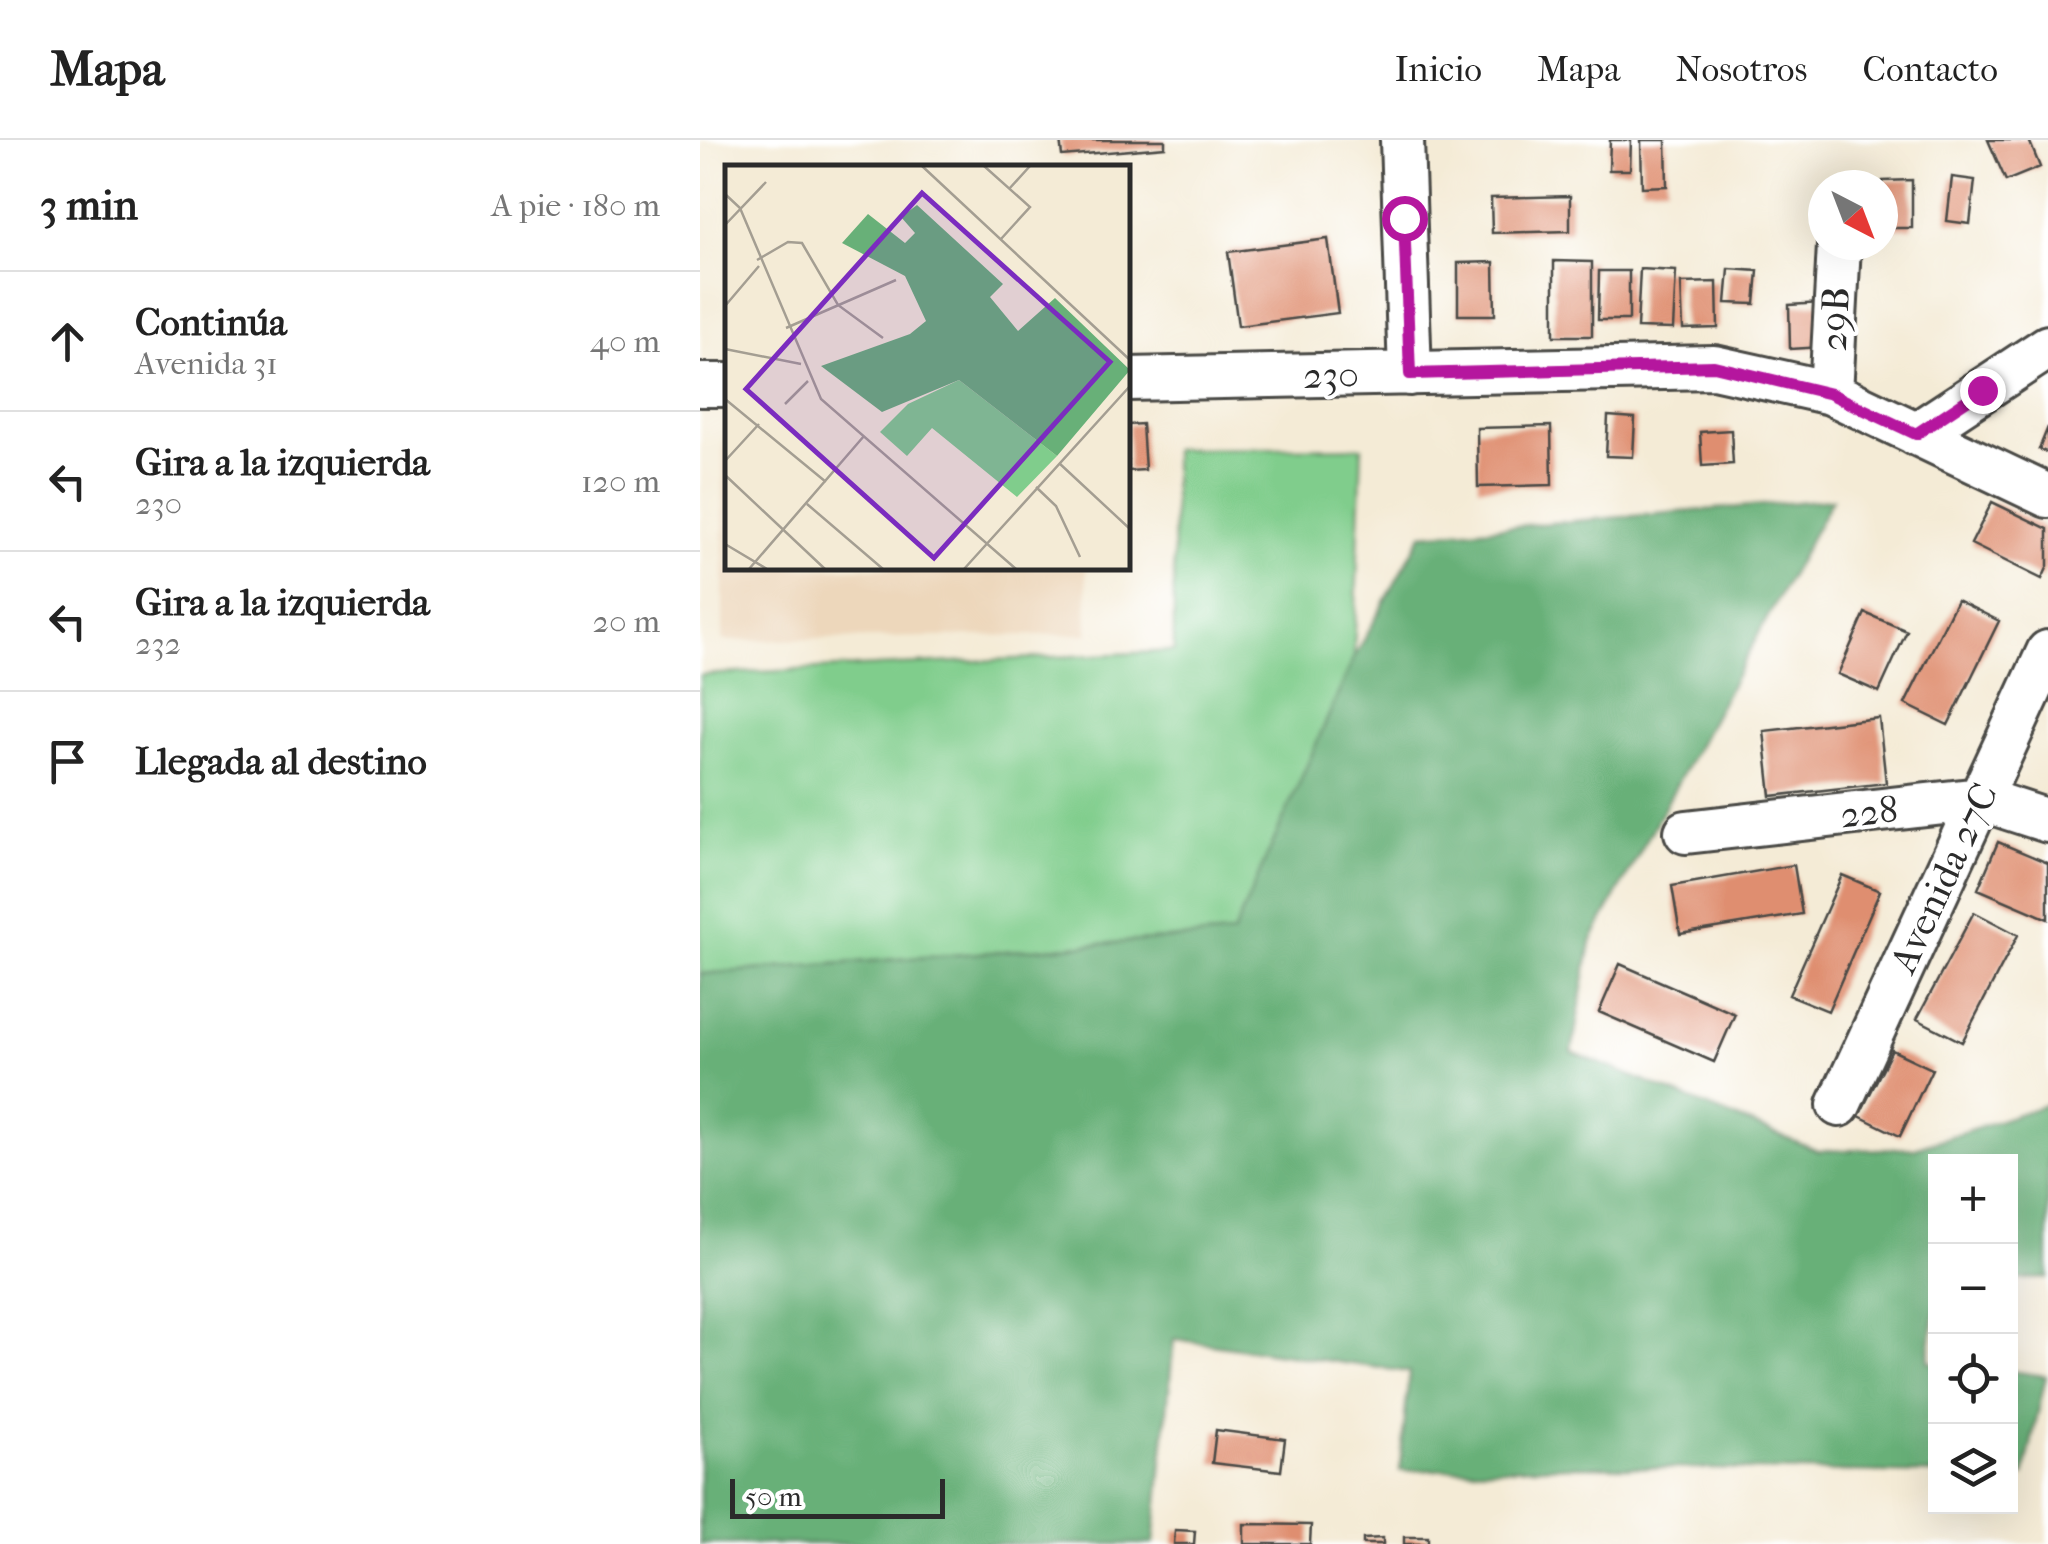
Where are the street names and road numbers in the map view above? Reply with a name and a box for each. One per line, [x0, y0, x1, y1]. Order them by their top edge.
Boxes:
street label: 29B [1811, 286, 1859, 352]
street label: 230 [1303, 352, 1359, 398]
street label: Avenida 27C [1880, 776, 2007, 982]
street label: 228 [1838, 787, 1900, 837]

